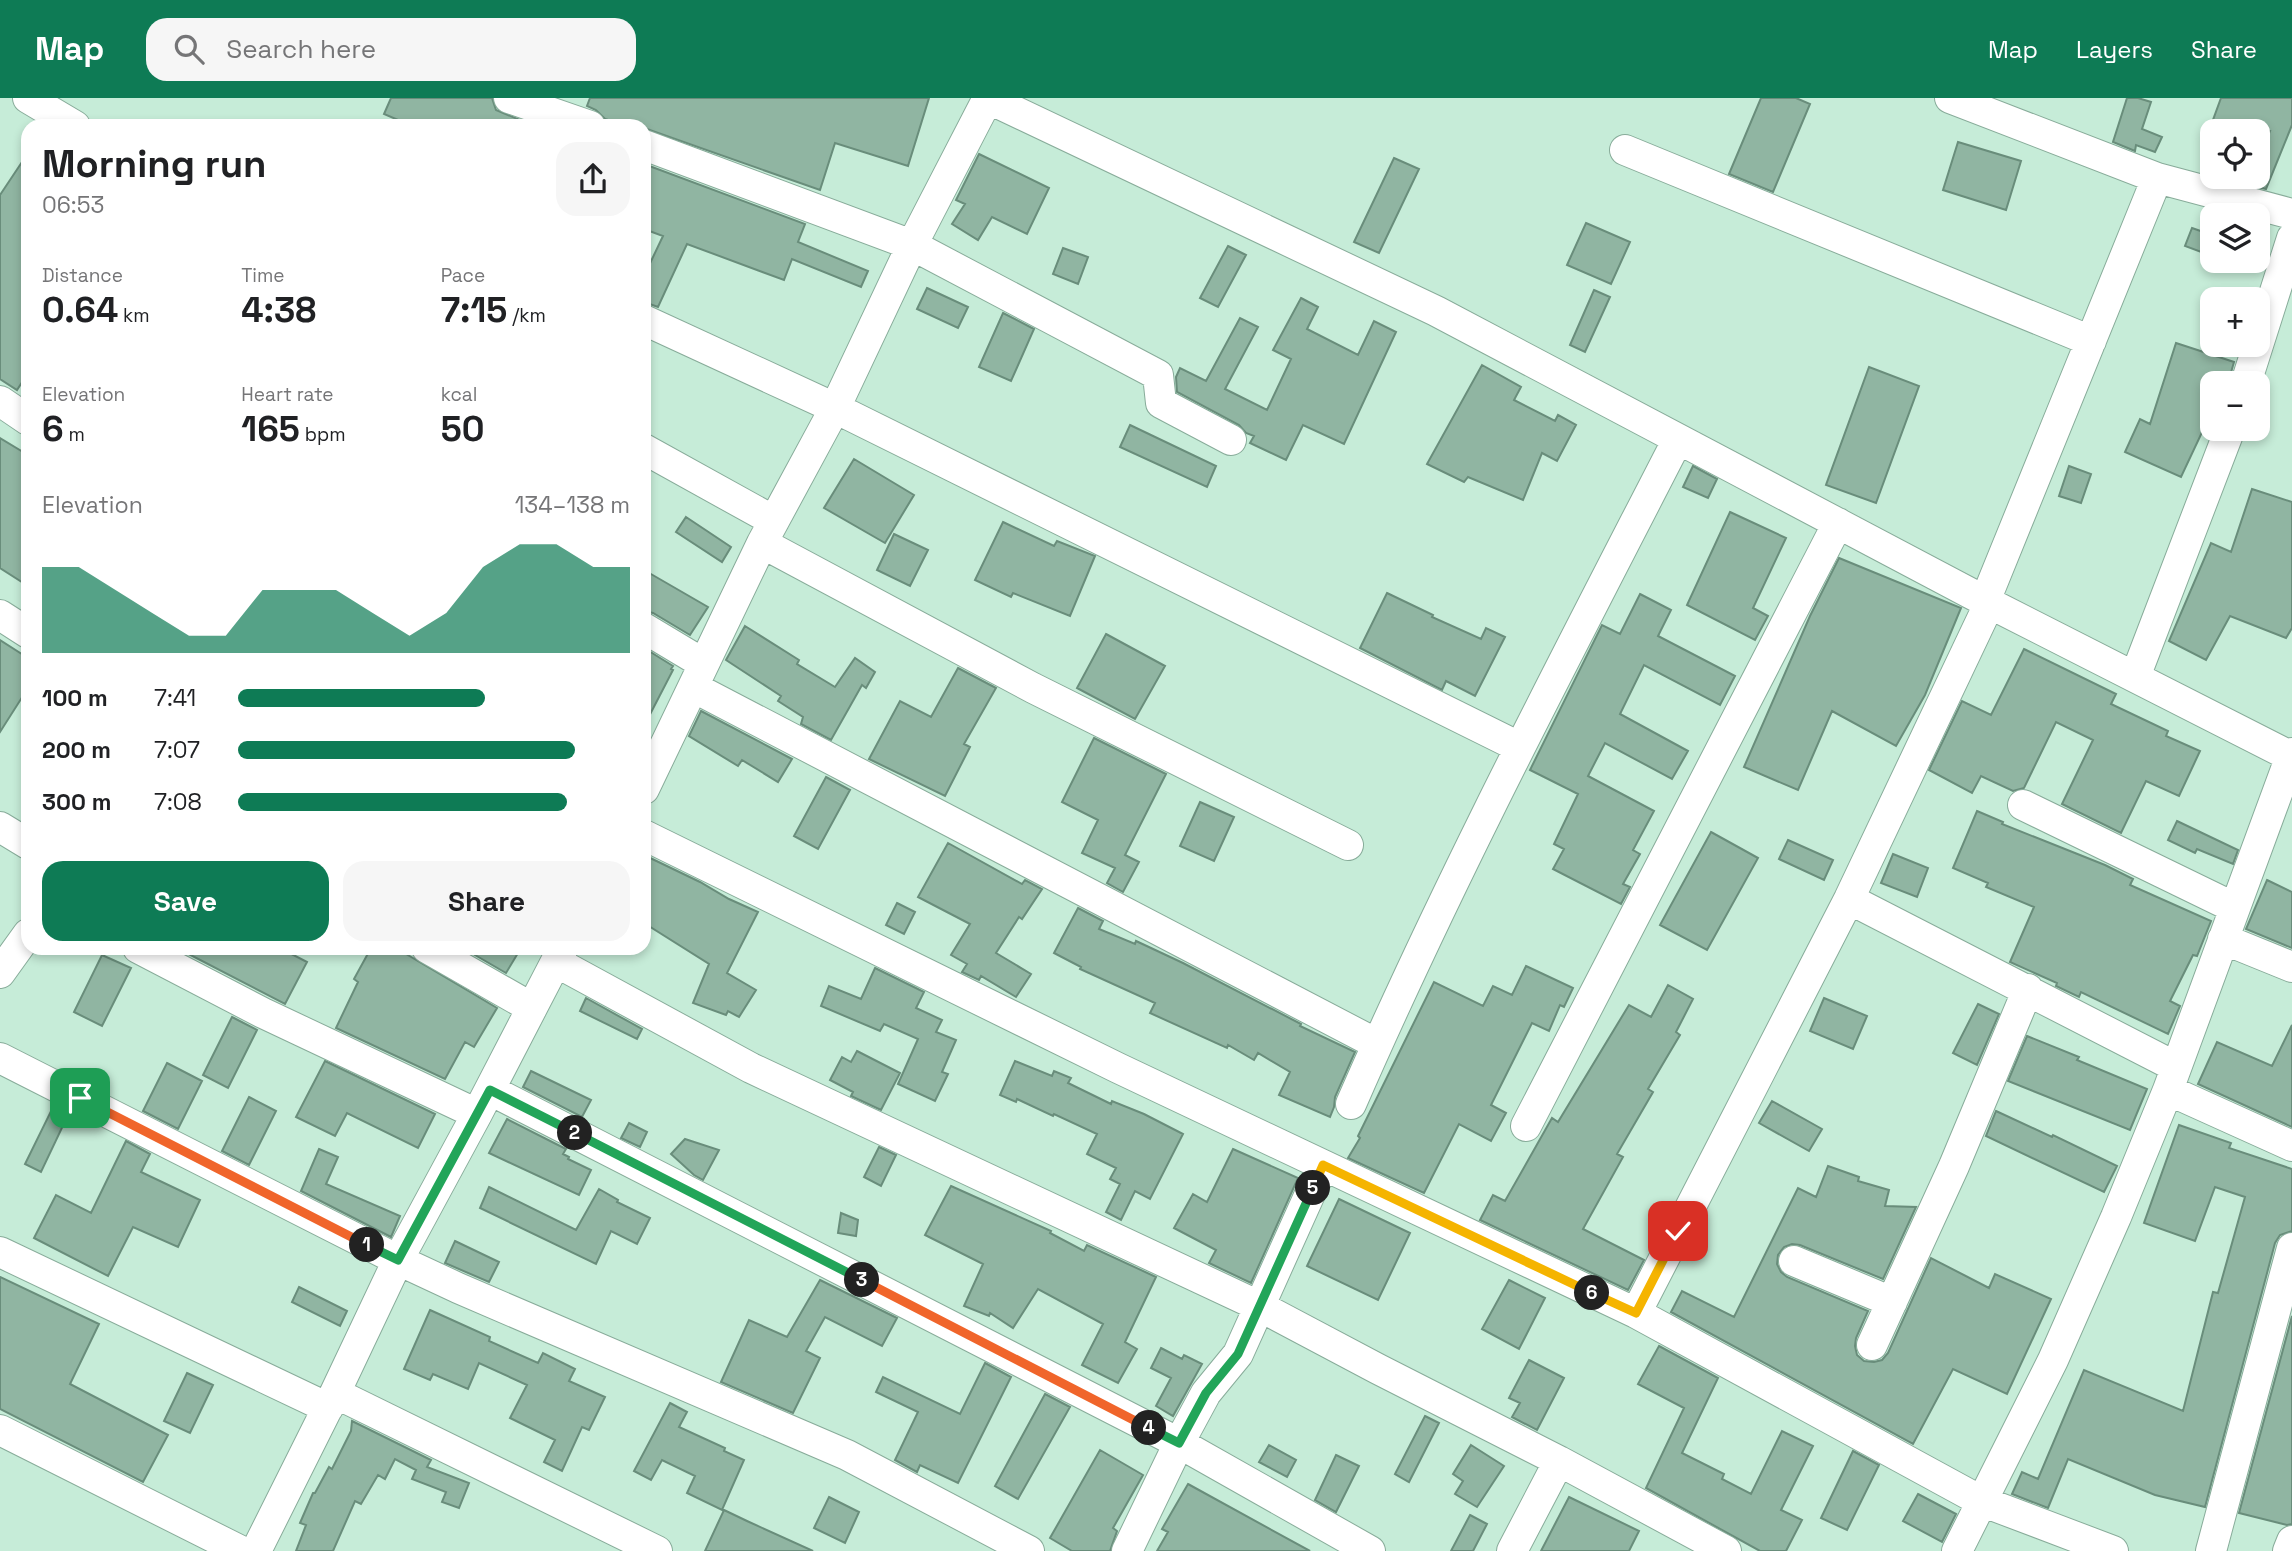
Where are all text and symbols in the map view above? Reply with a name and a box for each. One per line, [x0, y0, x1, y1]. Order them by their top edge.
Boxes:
search box [146, 18, 636, 81]
text: Map [35, 28, 104, 70]
icon: search [170, 30, 208, 68]
text: Search here [226, 32, 376, 66]
text: Map [1988, 34, 2038, 65]
text: Layers [2076, 34, 2153, 65]
text: Share [2191, 34, 2257, 65]
map controls [2200, 119, 2270, 441]
button: locate [2200, 119, 2270, 189]
text: Morning run [42, 140, 267, 188]
button: share [556, 142, 630, 216]
text: 06:53 [42, 190, 104, 220]
button: layers [2200, 203, 2270, 273]
text: Distance [42, 263, 123, 288]
text: Time [241, 263, 285, 288]
text: Pace [441, 263, 485, 288]
button: + [2200, 287, 2270, 357]
text: 0.64 [42, 288, 118, 332]
text: 4:38 [241, 288, 316, 332]
text: 7:15 [441, 288, 507, 332]
text: km [118, 303, 150, 328]
text: /km [507, 303, 546, 328]
button: − [2200, 371, 2270, 441]
text: Elevation [42, 382, 125, 407]
text: Heart rate [241, 382, 334, 407]
text: kcal [441, 382, 477, 407]
text: 6 [42, 407, 64, 451]
text: 165 [241, 407, 300, 451]
text: 50 [441, 407, 484, 451]
text: m [64, 422, 85, 447]
text: bpm [300, 422, 345, 447]
text: Elevation [42, 490, 143, 520]
text: 134–138 m [515, 490, 630, 520]
text: 100 m [42, 683, 108, 713]
text: 7:41 [154, 683, 196, 713]
text: 200 m [42, 735, 111, 765]
text: 7:07 [154, 735, 200, 765]
text: 300 m [42, 787, 111, 817]
text: 7:08 [154, 787, 202, 817]
button: Save [42, 861, 329, 941]
button: Share [343, 861, 630, 941]
pin [50, 1068, 110, 1128]
icon: arrive [61, 1079, 99, 1117]
pin: 2 [558, 1116, 592, 1150]
text: 2 [569, 1120, 580, 1145]
pin: 5 [1296, 1170, 1330, 1206]
text: 5 [1307, 1175, 1318, 1200]
pin [1648, 1201, 1708, 1261]
icon: check [1659, 1212, 1697, 1250]
pin: 1 [350, 1228, 384, 1262]
text: 1 [362, 1232, 371, 1257]
pin: 3 [844, 1262, 880, 1298]
text: 3 [856, 1267, 867, 1292]
pin: 6 [1574, 1276, 1610, 1310]
text: 6 [1586, 1280, 1597, 1305]
pin: 4 [1132, 1410, 1166, 1446]
text: 4 [1142, 1415, 1155, 1440]

